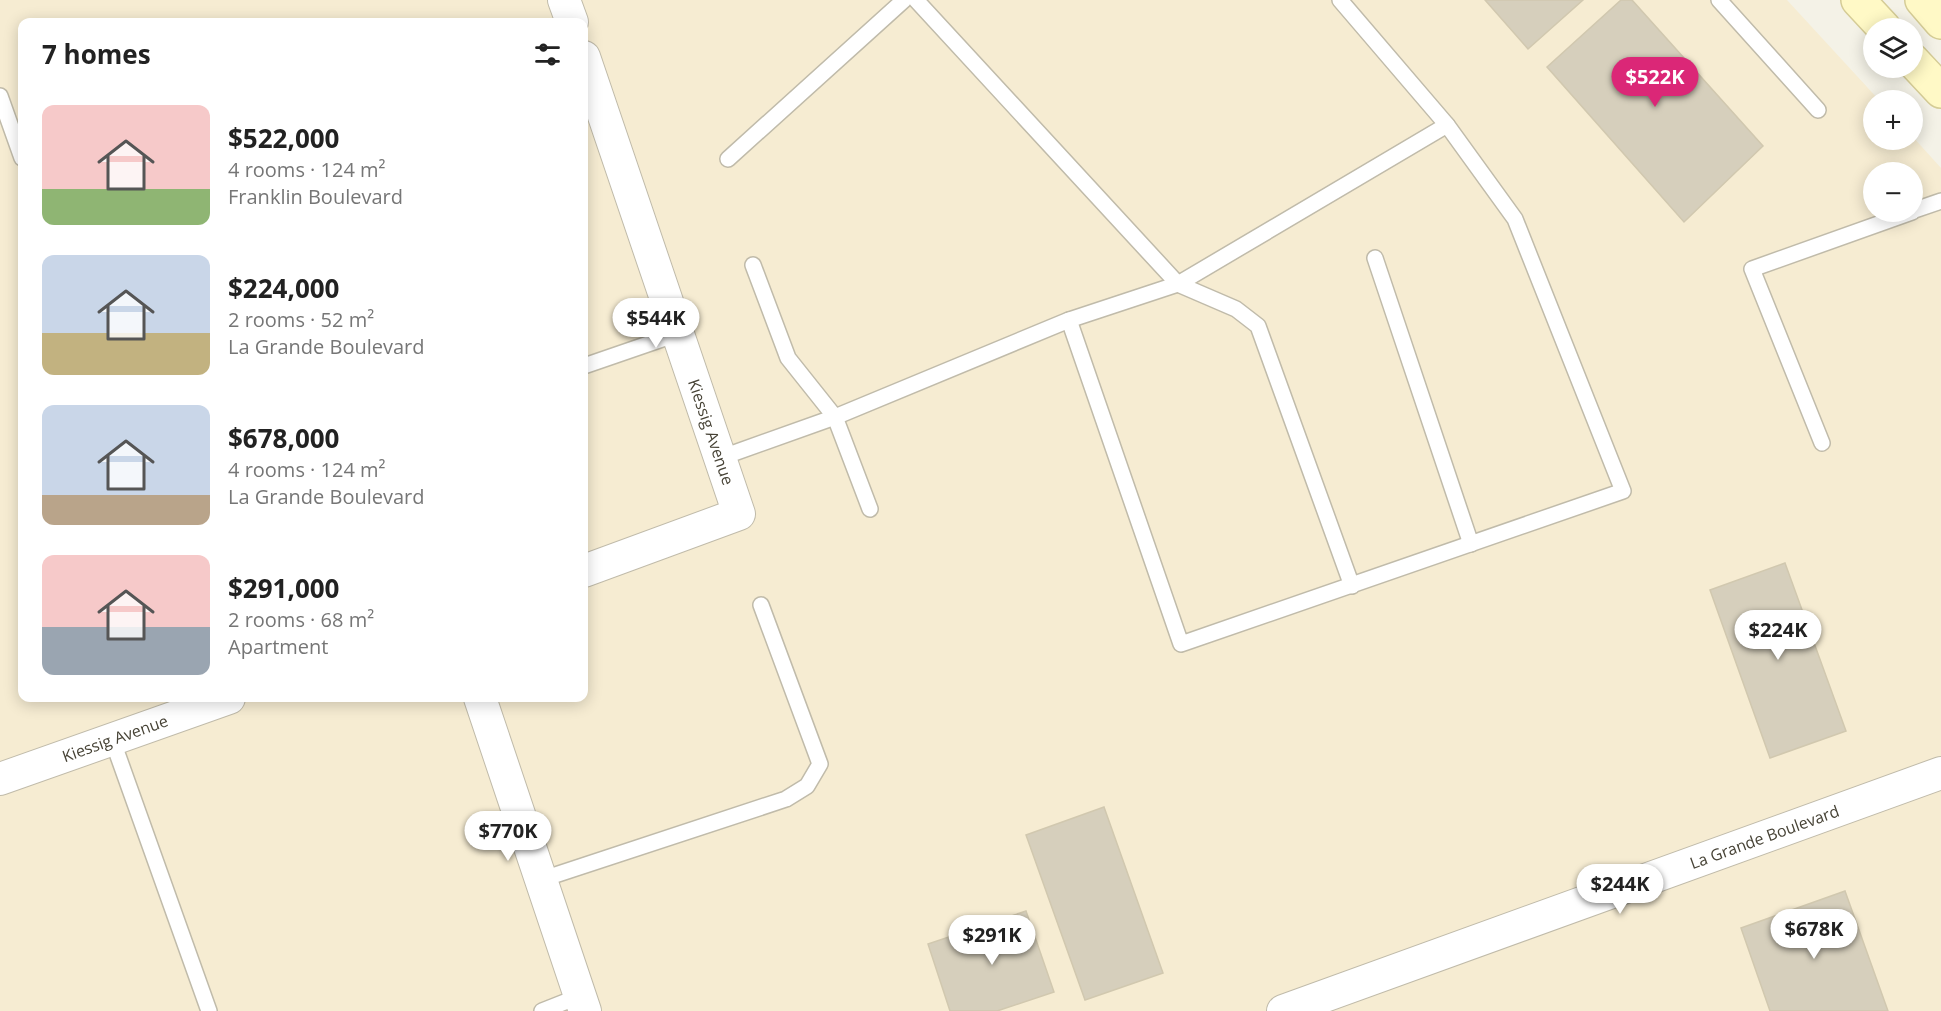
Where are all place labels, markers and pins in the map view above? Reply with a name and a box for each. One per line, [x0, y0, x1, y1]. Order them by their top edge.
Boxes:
pin: $522K [1613, 57, 1697, 108]
pin: $544K [614, 298, 698, 349]
pin: $224K [1736, 610, 1820, 661]
pin: $770K [466, 811, 550, 862]
pin: $244K [1578, 864, 1662, 915]
pin: $678K [1772, 909, 1856, 960]
pin: $291K [950, 915, 1034, 966]

